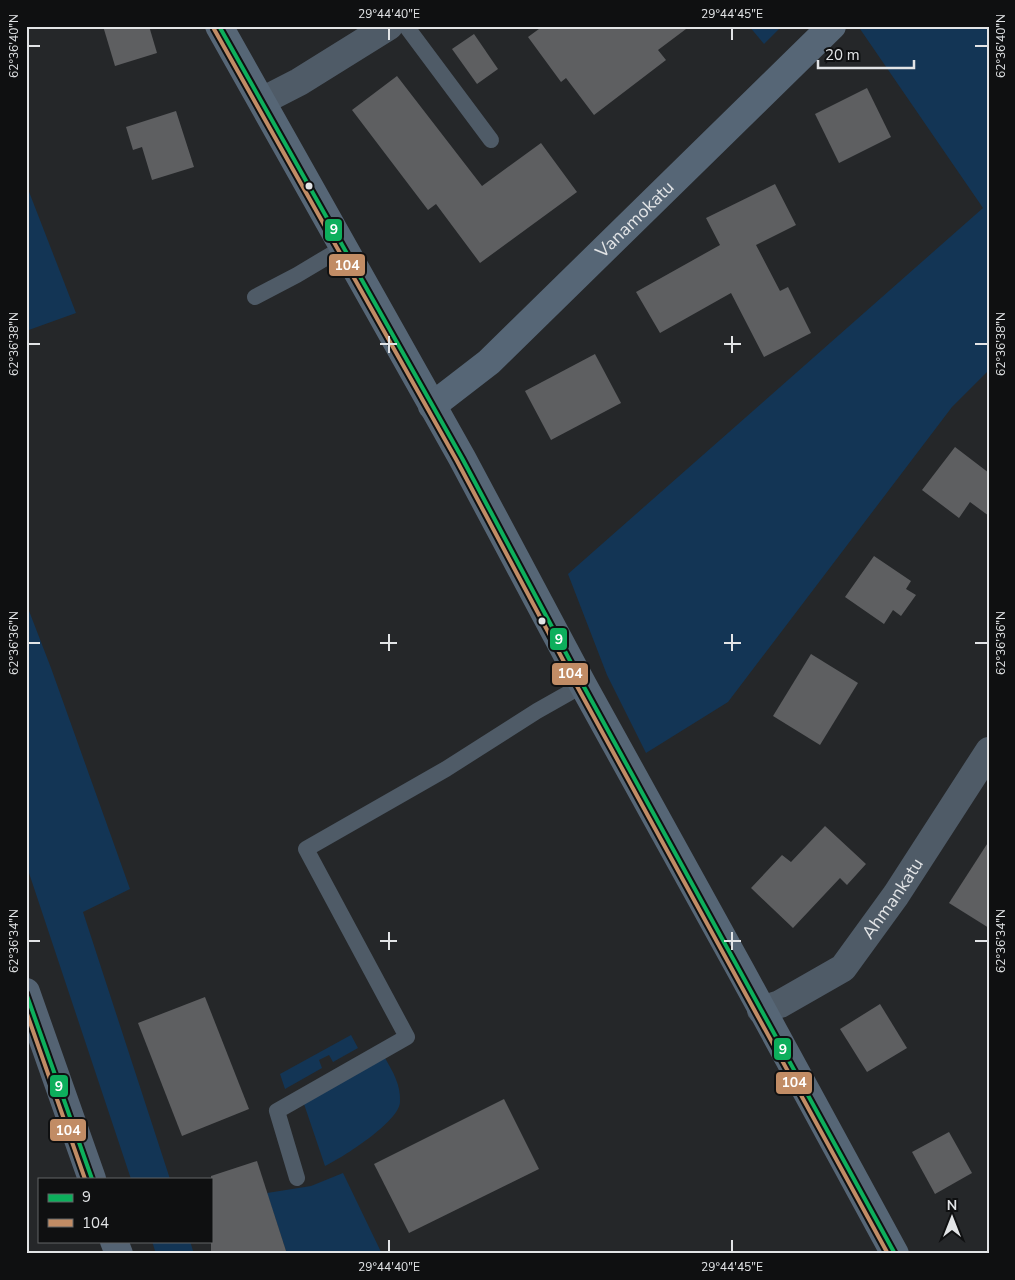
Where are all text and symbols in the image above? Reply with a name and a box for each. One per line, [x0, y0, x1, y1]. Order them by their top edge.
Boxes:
text: 29°44'40"E [358, 6, 420, 22]
text: 29°44'45"E [701, 6, 763, 22]
text: 62°36'40"N [6, 14, 22, 78]
text: 62°36'40"N [993, 14, 1009, 78]
scale bar [818, 38, 914, 70]
text: 20 m [825, 45, 860, 65]
street label: Vanamokatu [590, 175, 679, 264]
unlabelled marker [304, 181, 314, 191]
line badge: 9 [324, 218, 343, 242]
text: 9 [330, 220, 338, 239]
line badge: 104 [328, 253, 366, 277]
text: 104 [334, 256, 360, 275]
text: 62°36'38"N [6, 312, 22, 376]
text: 62°36'38"N [993, 312, 1009, 376]
text: 62°36'36"N [6, 611, 22, 675]
text: 62°36'36"N [993, 611, 1009, 675]
unlabelled marker [537, 616, 547, 626]
line badge: 9 [549, 627, 568, 651]
text: 9 [555, 630, 563, 649]
line badge: 104 [551, 662, 589, 686]
text: 104 [557, 664, 583, 683]
street label: Ahmankatu [856, 853, 929, 944]
text: 62°36'34"N [6, 909, 22, 973]
text: 62°36'34"N [993, 909, 1009, 973]
line badge: 9 [773, 1037, 792, 1061]
text: 9 [779, 1040, 787, 1059]
line badge: 104 [775, 1071, 813, 1095]
text: 104 [781, 1073, 807, 1092]
line badge: 9 [49, 1074, 69, 1098]
text: 9 [55, 1077, 63, 1096]
line badge: 104 [49, 1118, 87, 1142]
text: 104 [55, 1121, 81, 1140]
legend [38, 1178, 212, 1242]
text: 9 [82, 1187, 91, 1207]
north arrow [928, 1192, 978, 1242]
text: N [947, 1196, 957, 1215]
text: 104 [82, 1213, 109, 1233]
text: 29°44'40"E [358, 1259, 420, 1275]
text: 29°44'45"E [701, 1259, 763, 1275]

